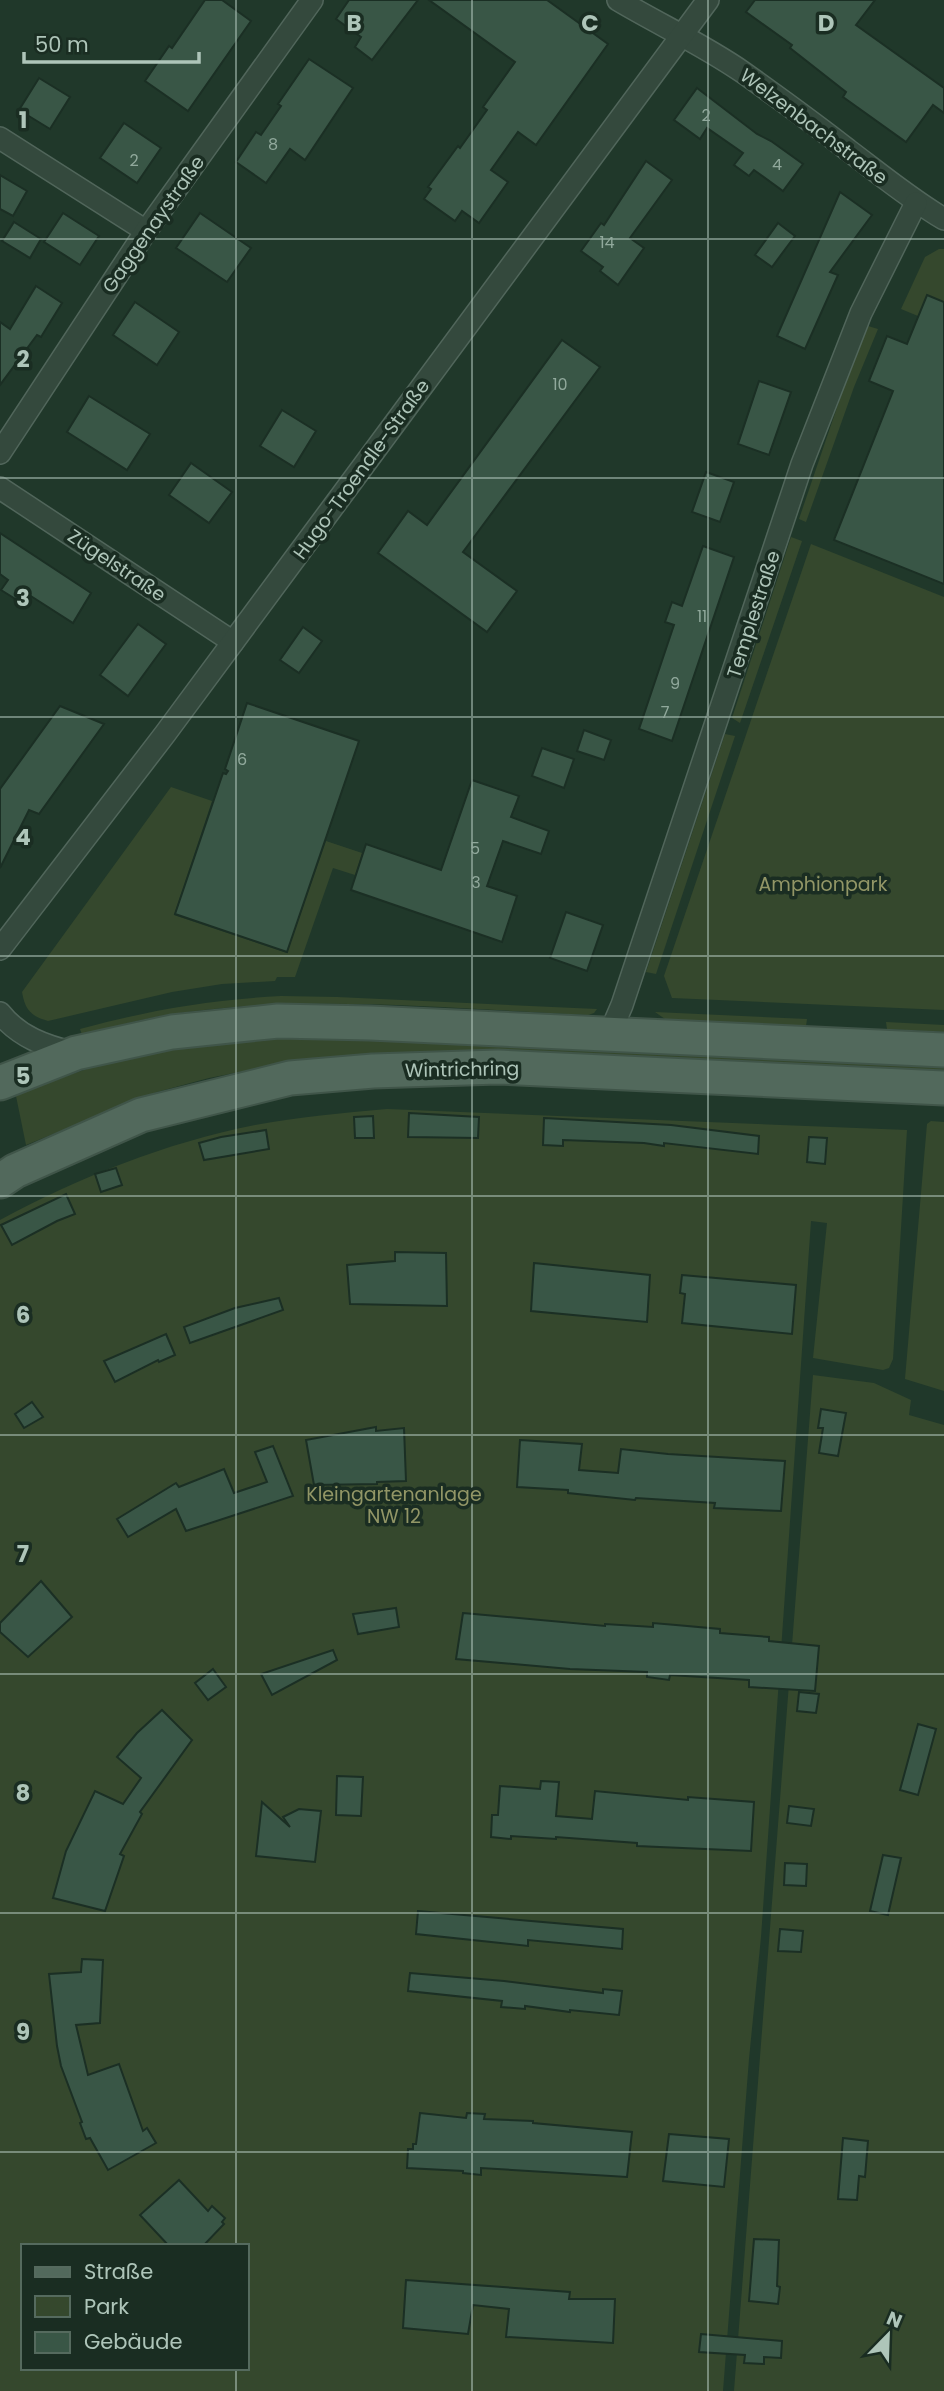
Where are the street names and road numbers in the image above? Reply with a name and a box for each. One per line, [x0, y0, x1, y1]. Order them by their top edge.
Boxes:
street label: Welzenbachstraße [734, 62, 893, 191]
street label: Gaggenaystraße [96, 150, 211, 298]
street label: Hugo-Troendle-Straße [287, 374, 436, 565]
street label: Zügelstraße [62, 523, 171, 608]
street label: Templestraße [720, 547, 787, 681]
street label: Wintrichring [405, 1055, 519, 1084]

